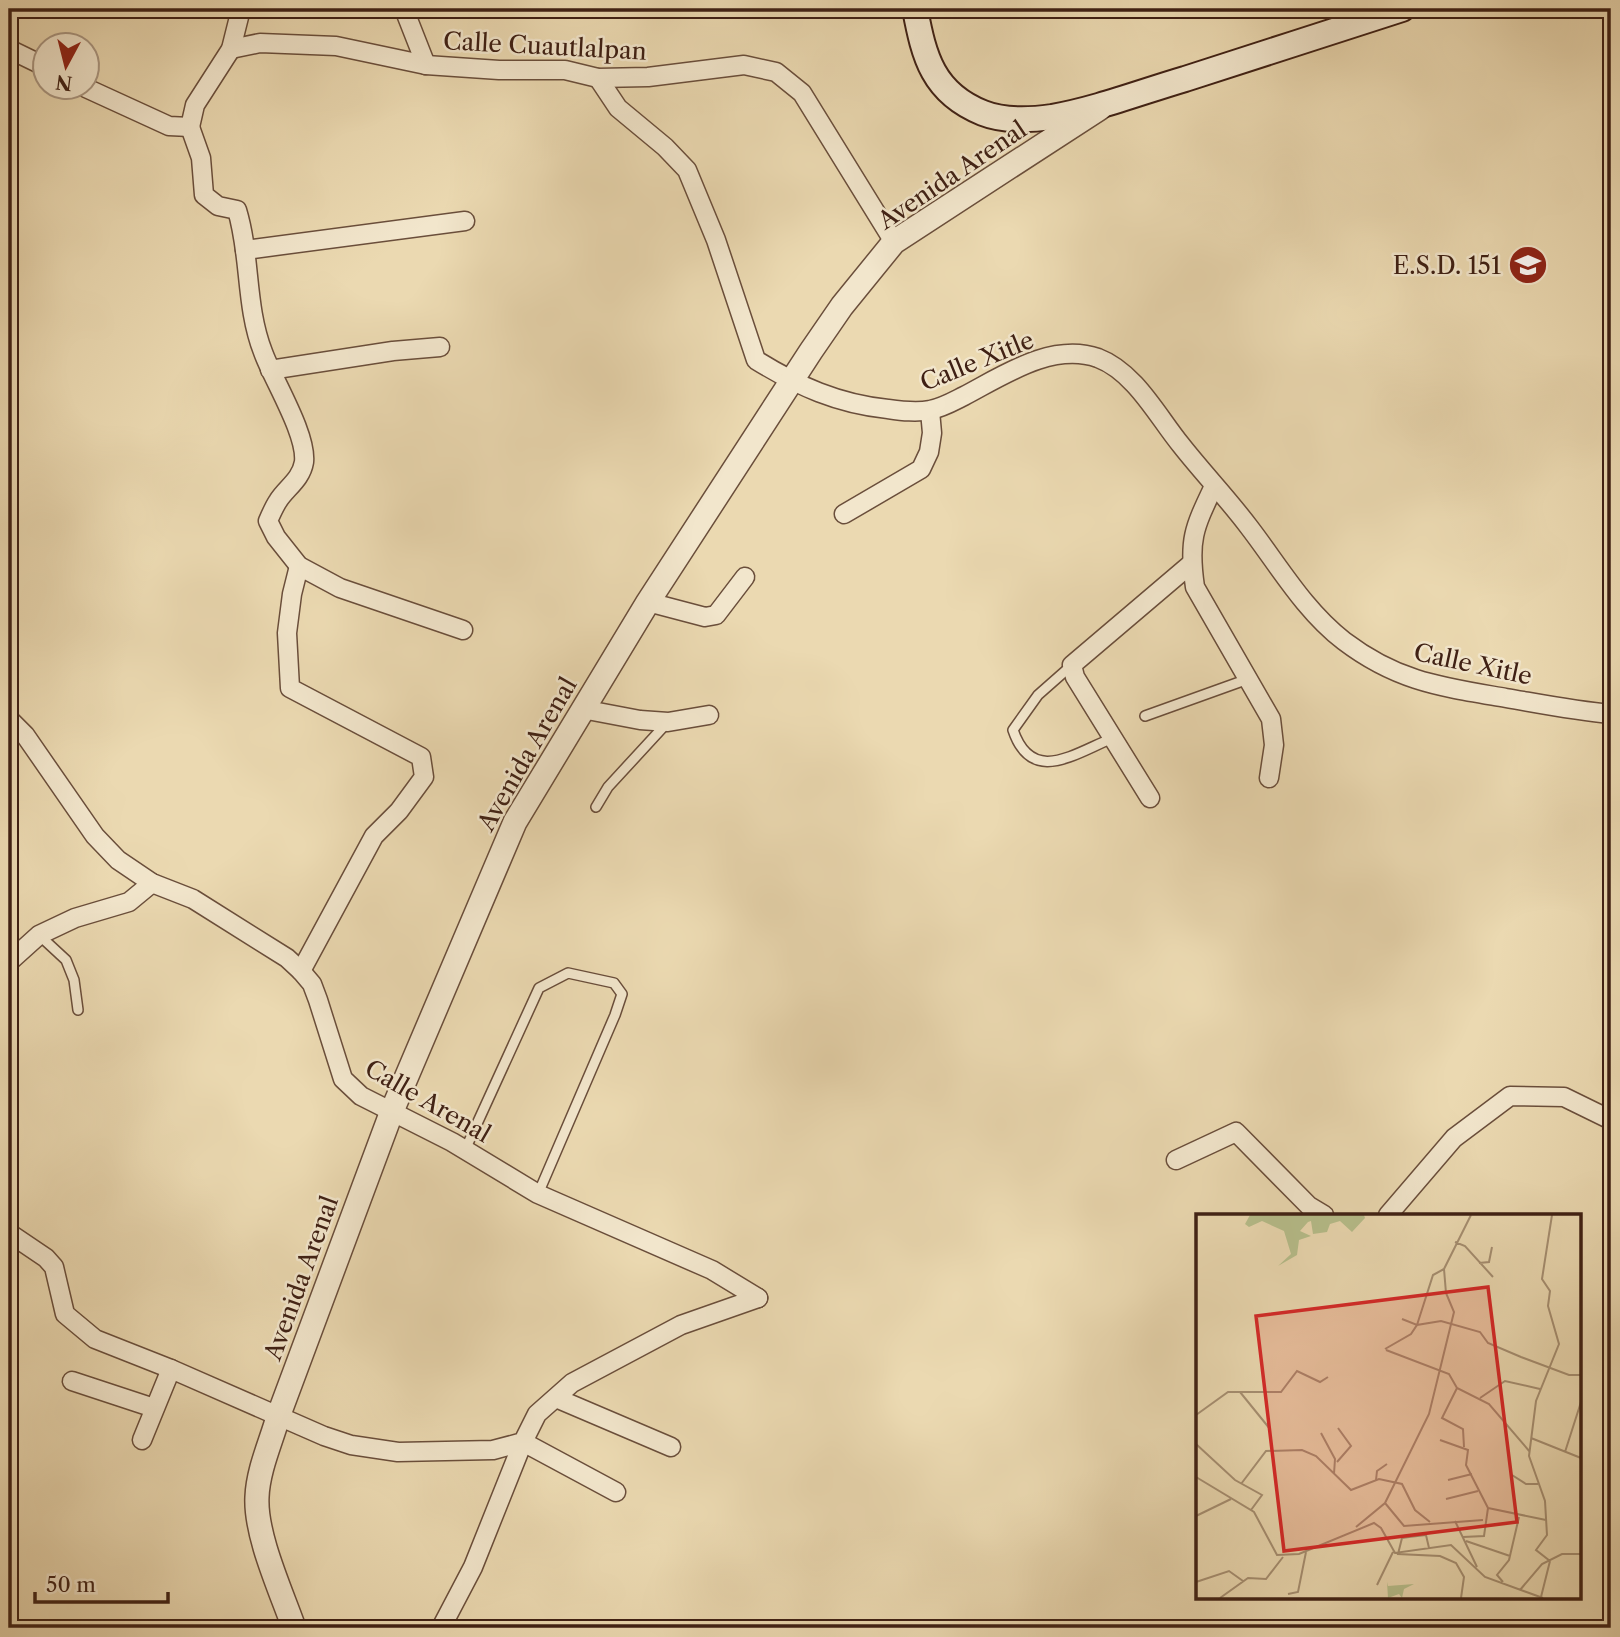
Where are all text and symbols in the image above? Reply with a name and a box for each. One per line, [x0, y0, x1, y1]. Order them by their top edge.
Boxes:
street label: Calle Cuautlalpan [442, 26, 648, 66]
north arrow [32, 32, 102, 102]
text: N [54, 70, 74, 95]
street label: Avenida Arenal [871, 115, 1032, 236]
school or university icon: E.S.D. 151 [1507, 244, 1549, 286]
place label: E.S.D. 151 [1393, 251, 1501, 280]
street label: Calle Xitle [916, 325, 1038, 397]
street label: Calle Xitle [1411, 637, 1535, 691]
street label: Avenida Arenal [471, 672, 583, 837]
street label: Calle Arenal [360, 1053, 496, 1149]
street label: Avenida Arenal [258, 1192, 344, 1365]
inset map [1196, 1214, 1582, 1598]
scale bar [35, 1560, 168, 1604]
text: 50 m [46, 1572, 96, 1597]

